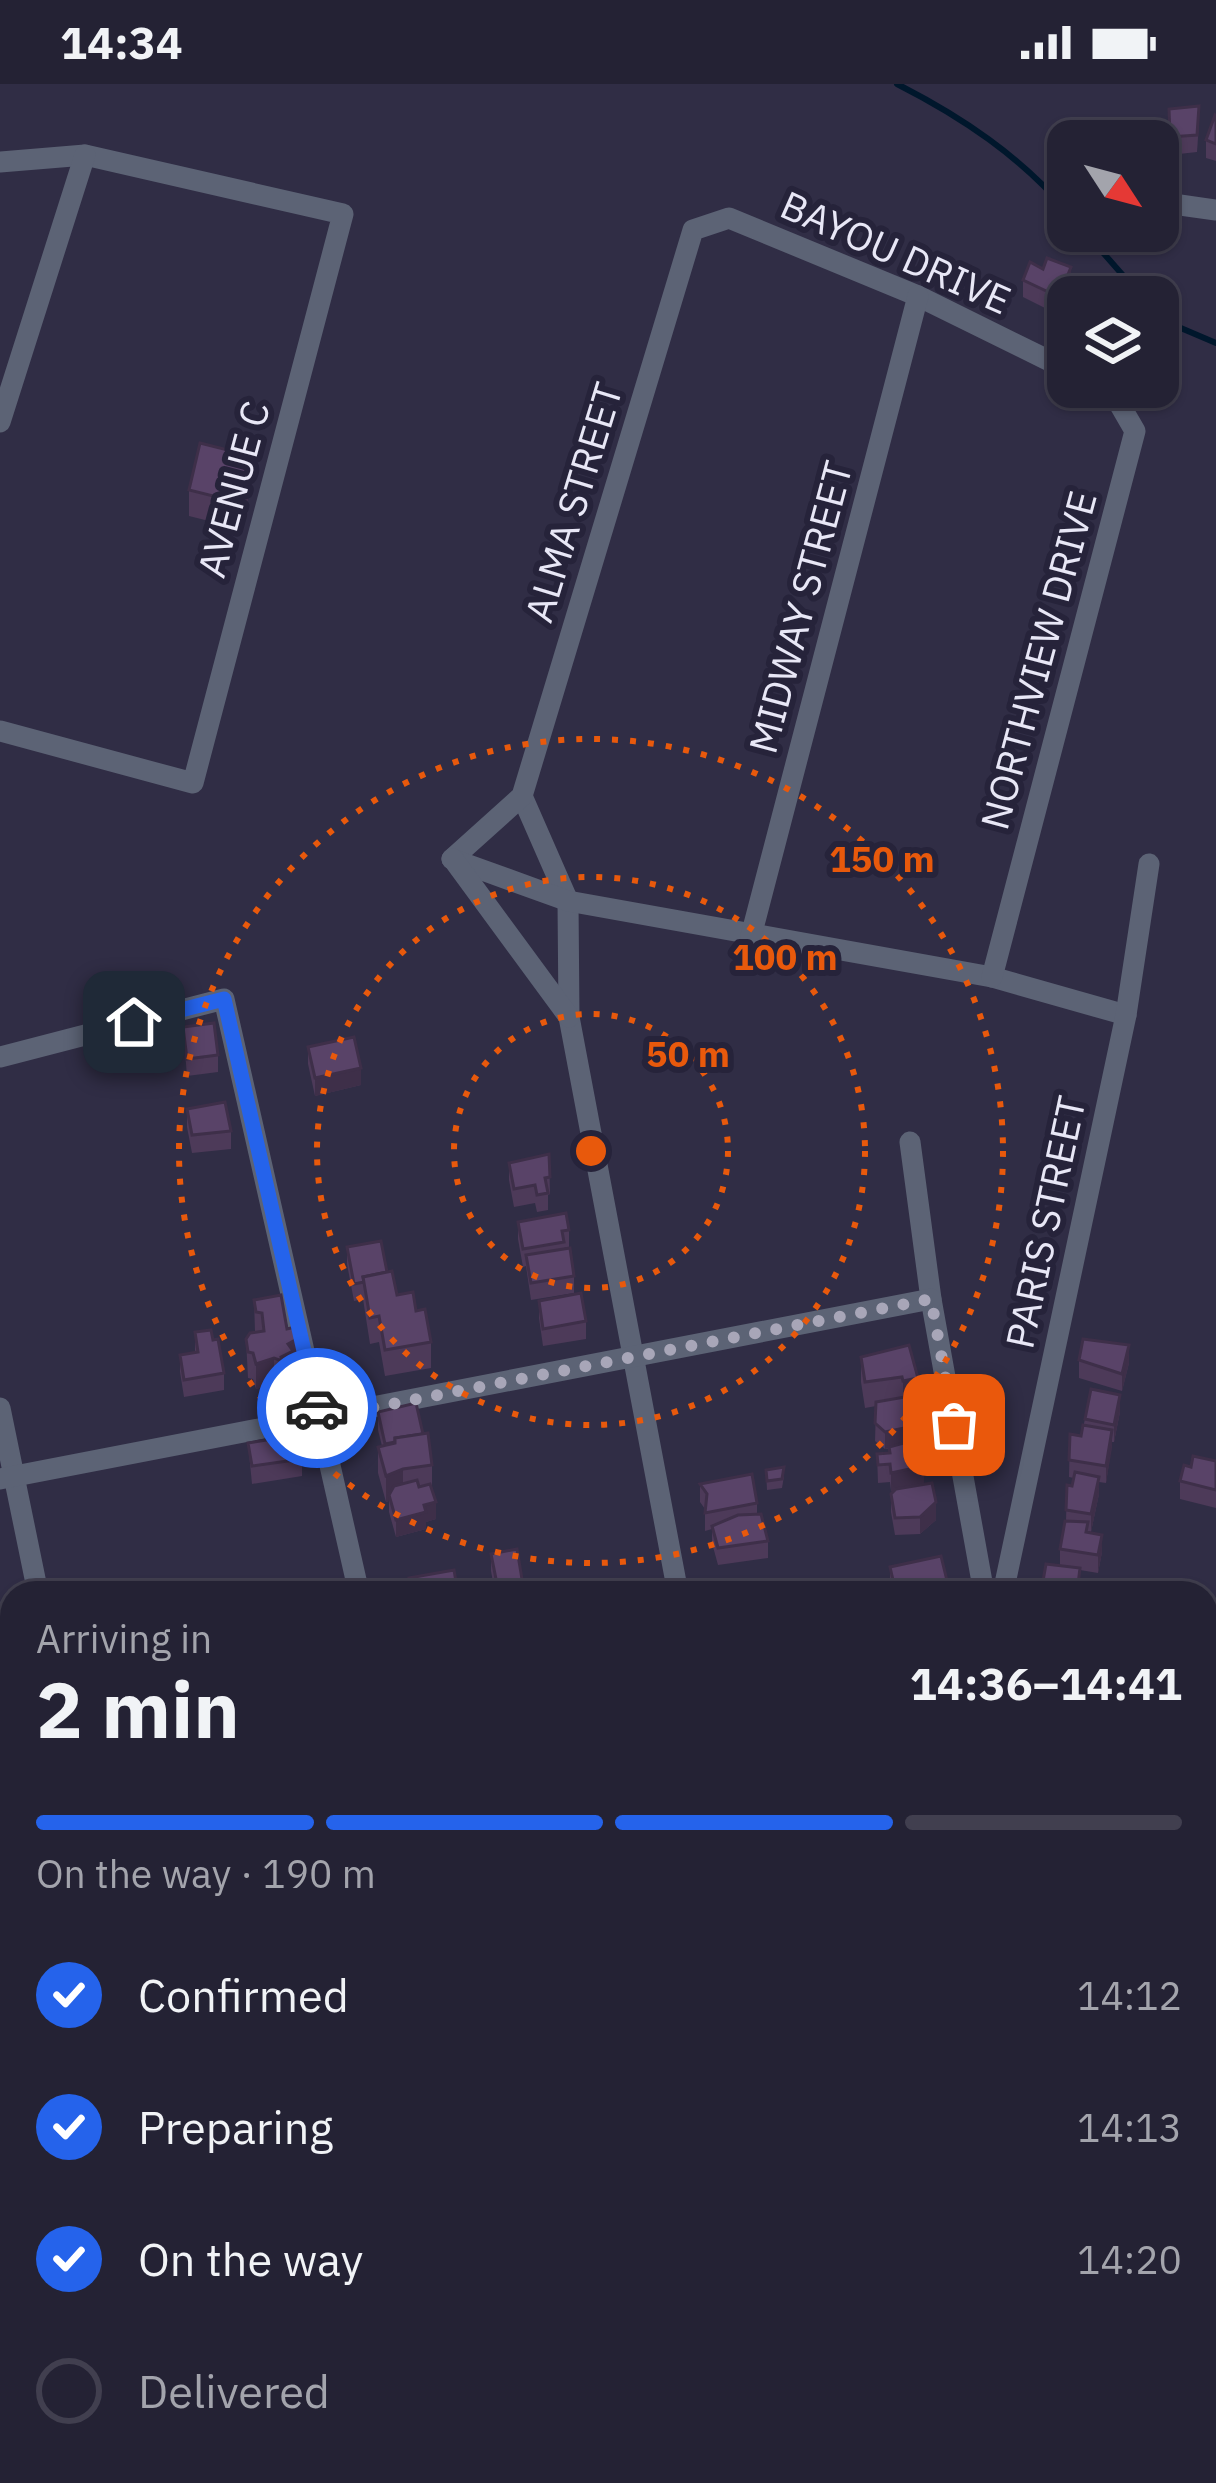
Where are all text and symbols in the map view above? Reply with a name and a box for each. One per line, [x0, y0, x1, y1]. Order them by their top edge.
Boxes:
text: 14:34 [60, 13, 183, 71]
north arrow [1047, 120, 1179, 252]
map controls [1047, 120, 1179, 408]
street label: BAYOU DRIVE [773, 179, 1019, 325]
button: layers [1047, 276, 1179, 408]
street label: ALMA STREET [512, 376, 634, 628]
street label: AVENUE C [185, 395, 281, 583]
street label: MIDWAY STREET [736, 455, 864, 759]
street label: NORTHVIEW DRIVE [968, 485, 1108, 835]
text: 150 m [829, 835, 935, 882]
text: 100 m [732, 933, 838, 980]
pin [83, 971, 185, 1073]
icon: home [101, 989, 167, 1055]
text: 50 m [646, 1030, 730, 1077]
street label: PARIS STREET [993, 1091, 1097, 1353]
centre of rings [570, 1130, 612, 1172]
courier [257, 1348, 377, 1468]
pin [903, 1374, 1005, 1476]
icon: car [284, 1375, 350, 1441]
icon: bag [921, 1392, 987, 1458]
text: Arriving in [36, 1613, 212, 1664]
text: 14:36–14:41 [910, 1654, 1182, 1712]
text: 2 min [36, 1658, 240, 1759]
text: On the way · 190 m [36, 1848, 376, 1899]
icon: check [36, 1962, 102, 2028]
text: Confirmed [138, 1966, 349, 2024]
text: 14:12 [1077, 1970, 1182, 2021]
icon: check [36, 2094, 102, 2160]
text: Preparing [138, 2098, 333, 2156]
text: 14:13 [1077, 2102, 1182, 2153]
icon: check [36, 2226, 102, 2292]
text: On the way [138, 2230, 363, 2288]
text: 14:20 [1077, 2234, 1182, 2285]
text: Delivered [138, 2362, 330, 2420]

